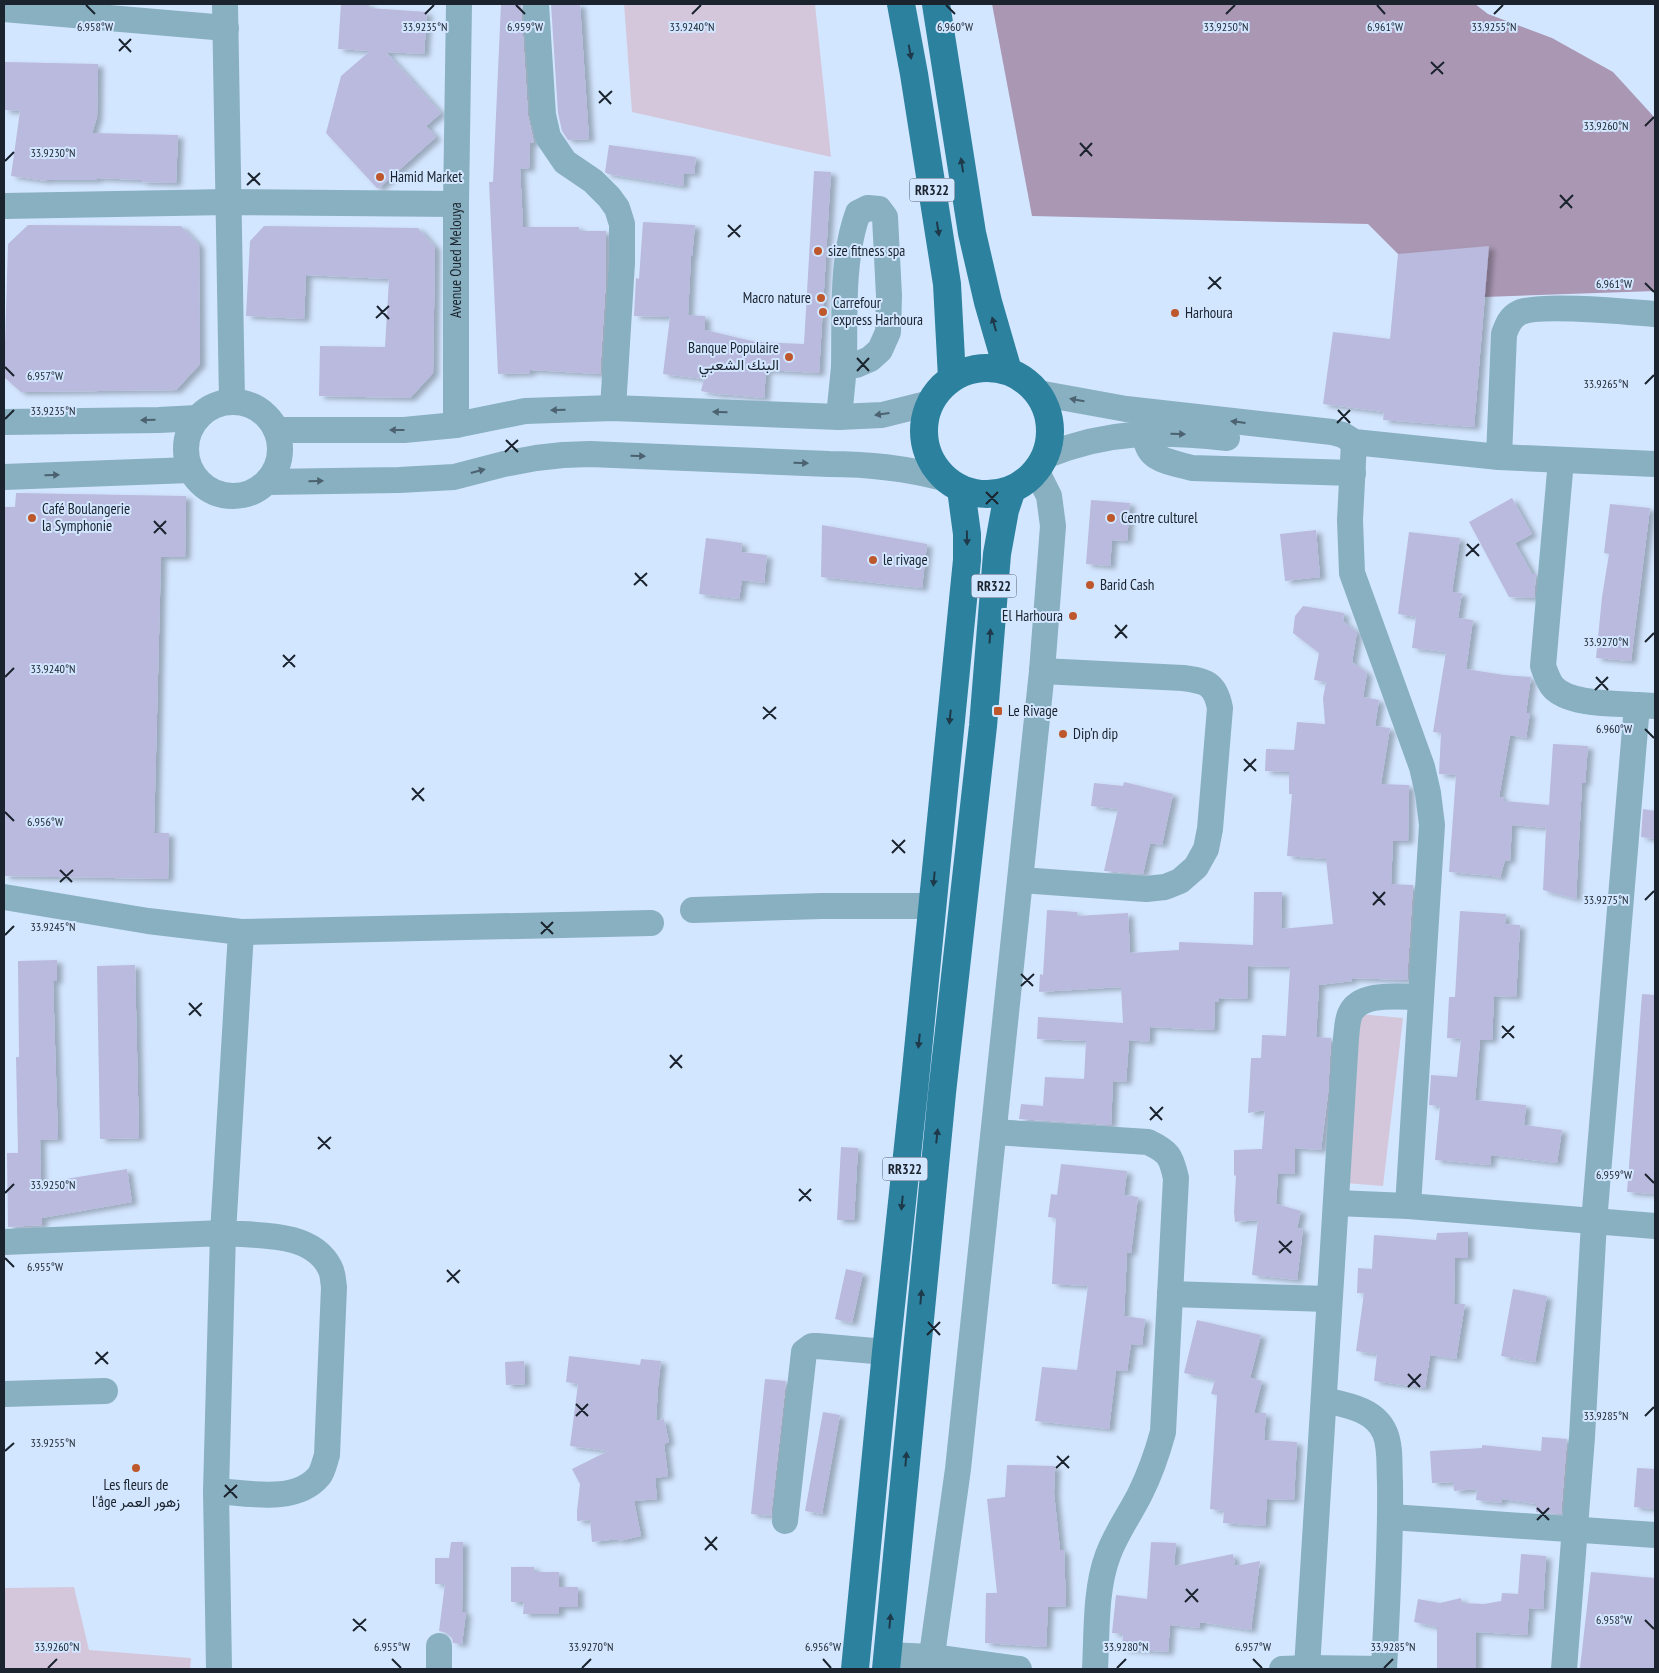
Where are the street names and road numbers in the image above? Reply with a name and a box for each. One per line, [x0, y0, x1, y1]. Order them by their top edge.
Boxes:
road number: RR322 [910, 178, 954, 202]
street label: Avenue Oued Melouya [446, 202, 465, 318]
road number: RR322 [972, 574, 1016, 598]
road number: RR322 [882, 1158, 928, 1180]

